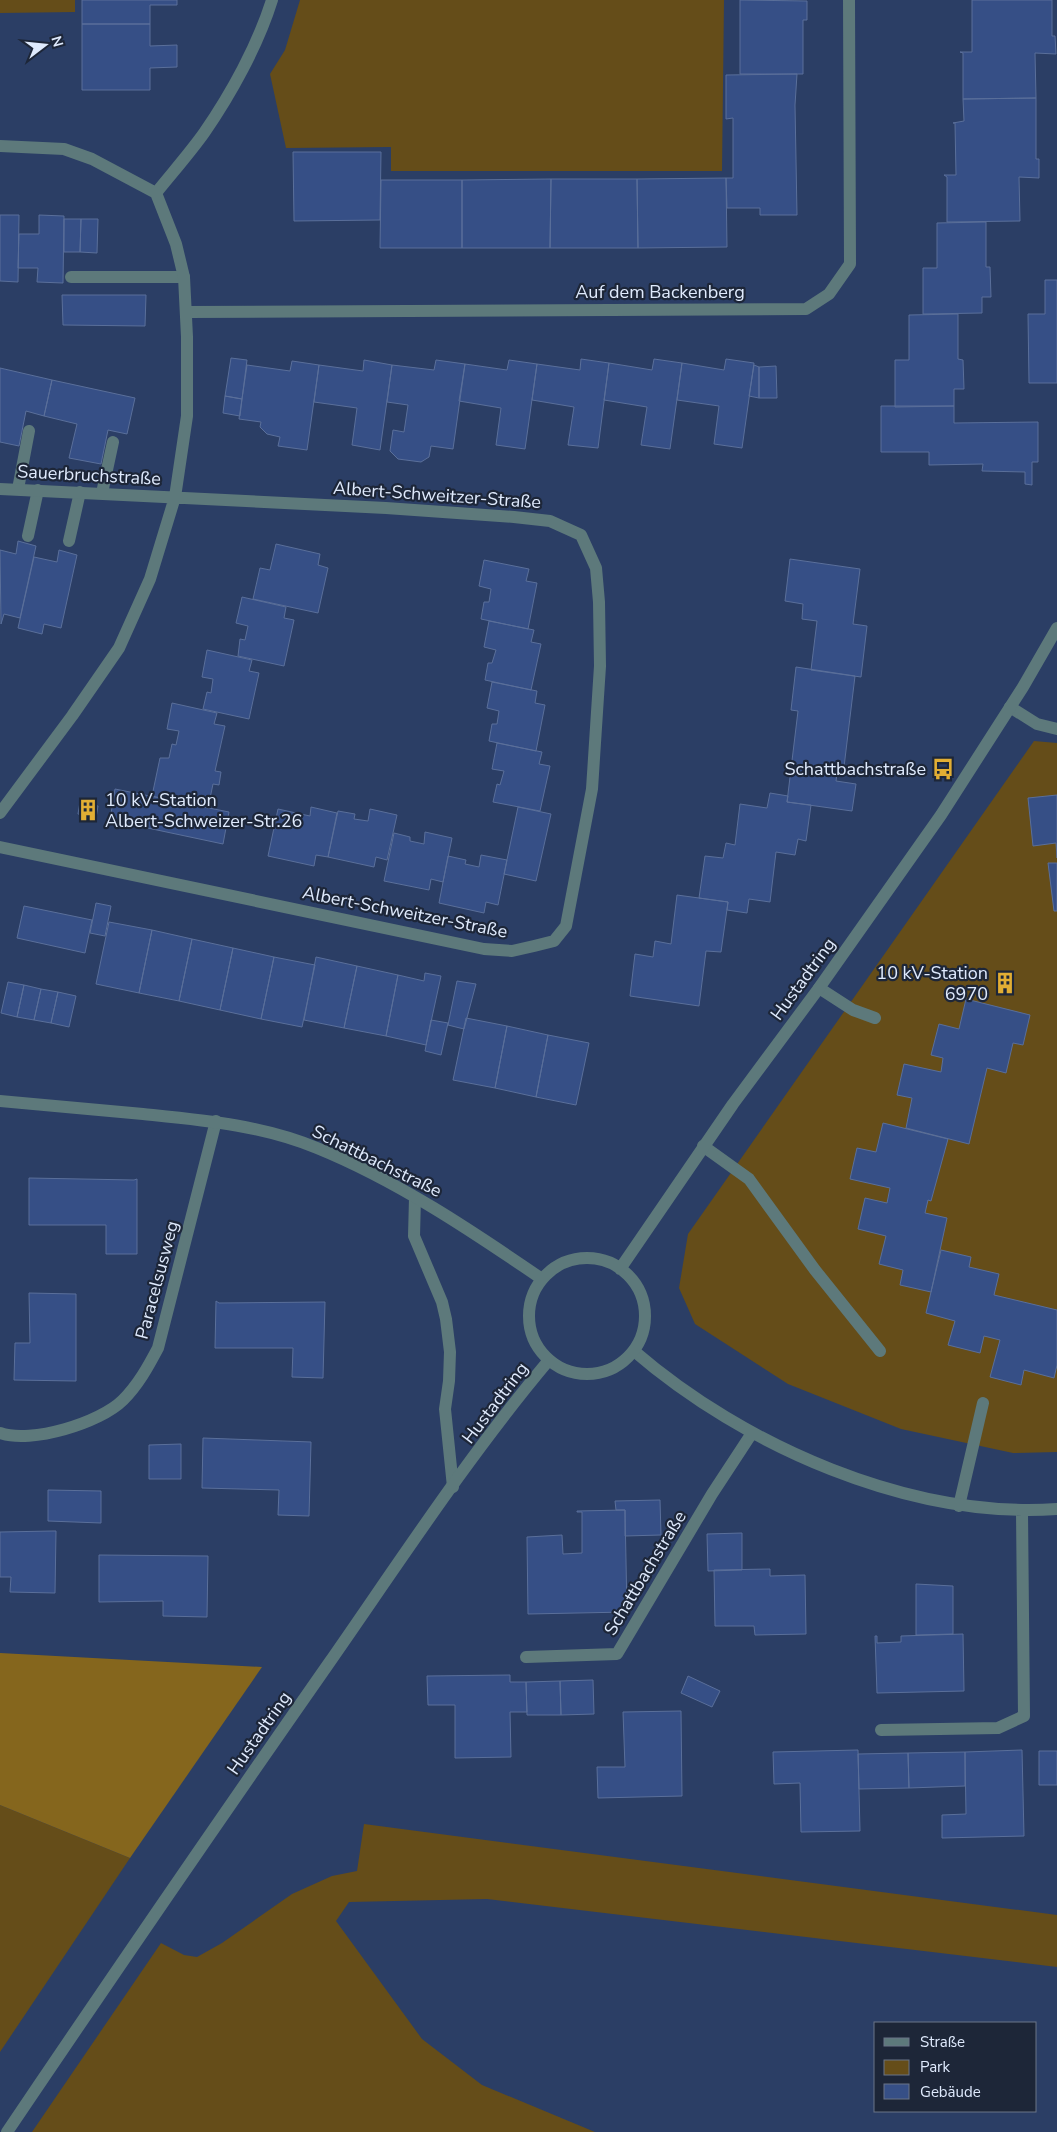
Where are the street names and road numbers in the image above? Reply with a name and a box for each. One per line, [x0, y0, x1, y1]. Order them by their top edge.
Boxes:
street label: Auf dem Backenberg [575, 280, 745, 304]
street label: Sauerbruchstraße [17, 459, 161, 491]
street label: Albert-Schweitzer-Straße [332, 476, 542, 514]
street label: Albert-Schweitzer-Straße [300, 880, 510, 944]
street label: Hustadtring [765, 933, 841, 1025]
street label: Schattbachstraße [308, 1119, 446, 1203]
street label: Paracelsusweg [130, 1218, 184, 1342]
street label: Hustadtring [456, 1357, 534, 1449]
street label: Schattbachstraße [598, 1506, 692, 1640]
street label: Hustadtring [222, 1687, 296, 1779]

